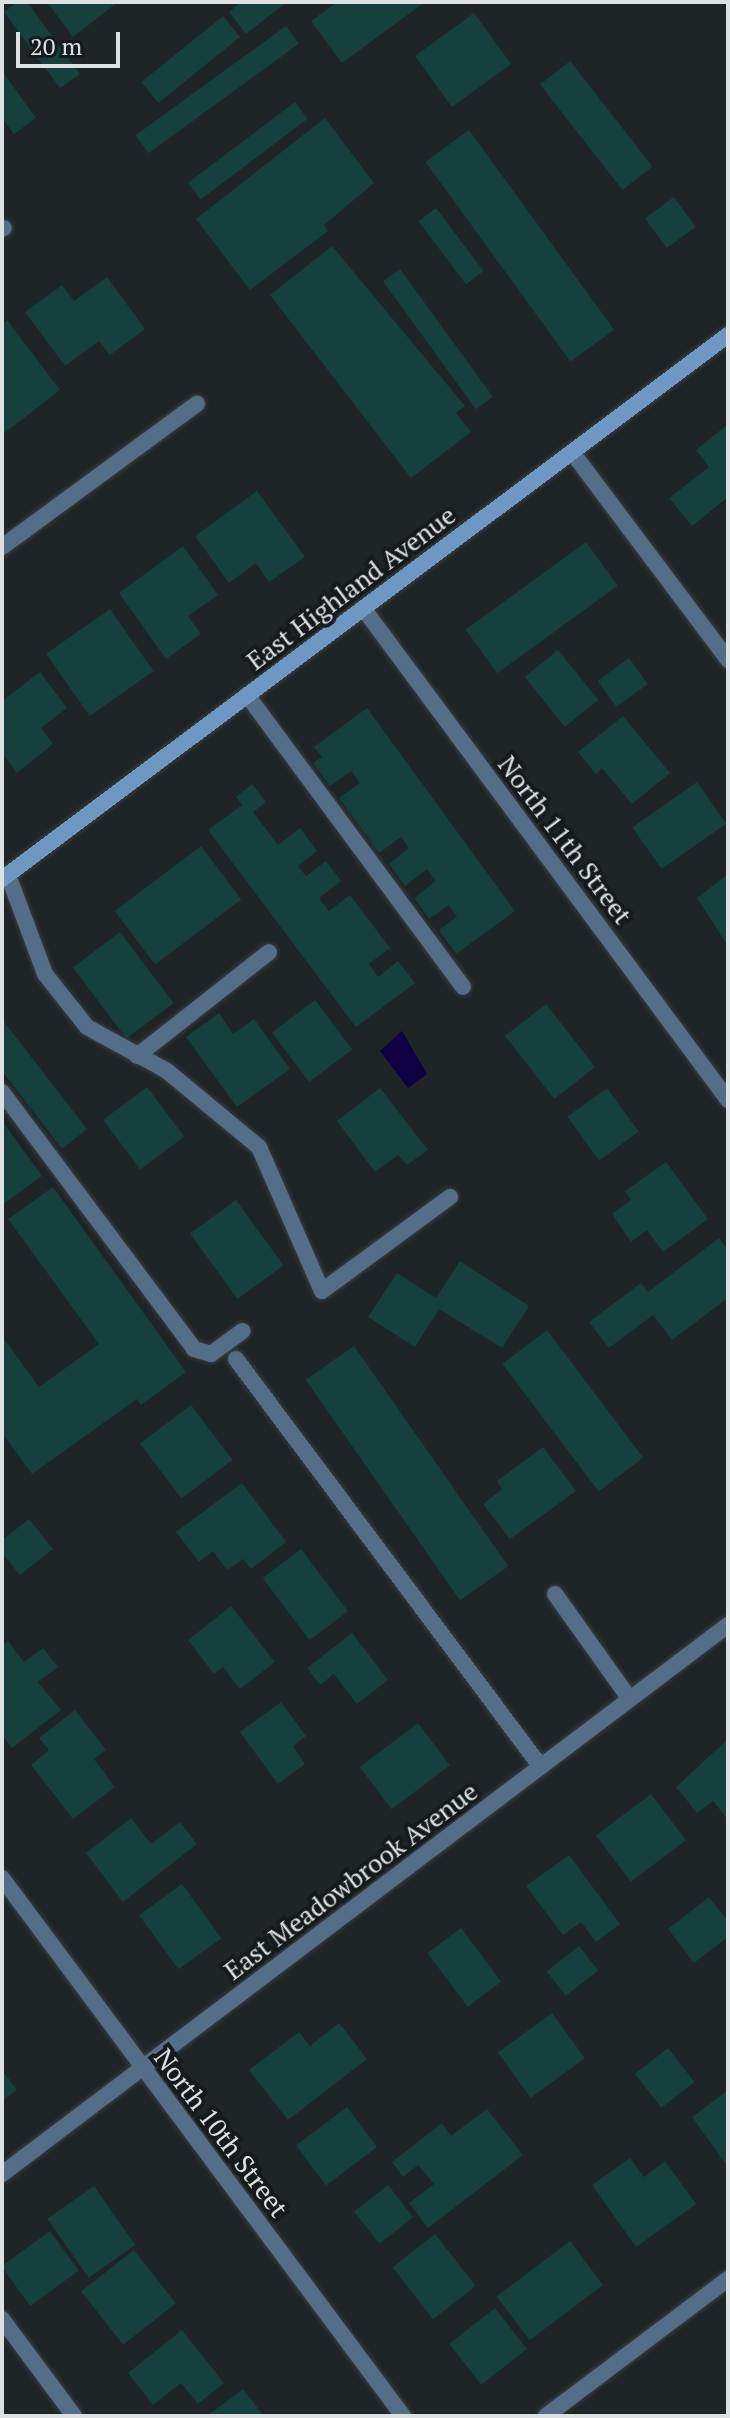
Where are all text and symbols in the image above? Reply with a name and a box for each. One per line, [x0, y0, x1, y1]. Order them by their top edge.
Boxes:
scale bar [20, 16, 124, 66]
text: 20 m [30, 30, 82, 62]
street label: East Highland Avenue [240, 499, 462, 677]
street label: North 11th Street [491, 750, 639, 930]
street label: East Meadowbrook Avenue [218, 1775, 484, 1987]
street label: North 10th Street [147, 2043, 295, 2223]

